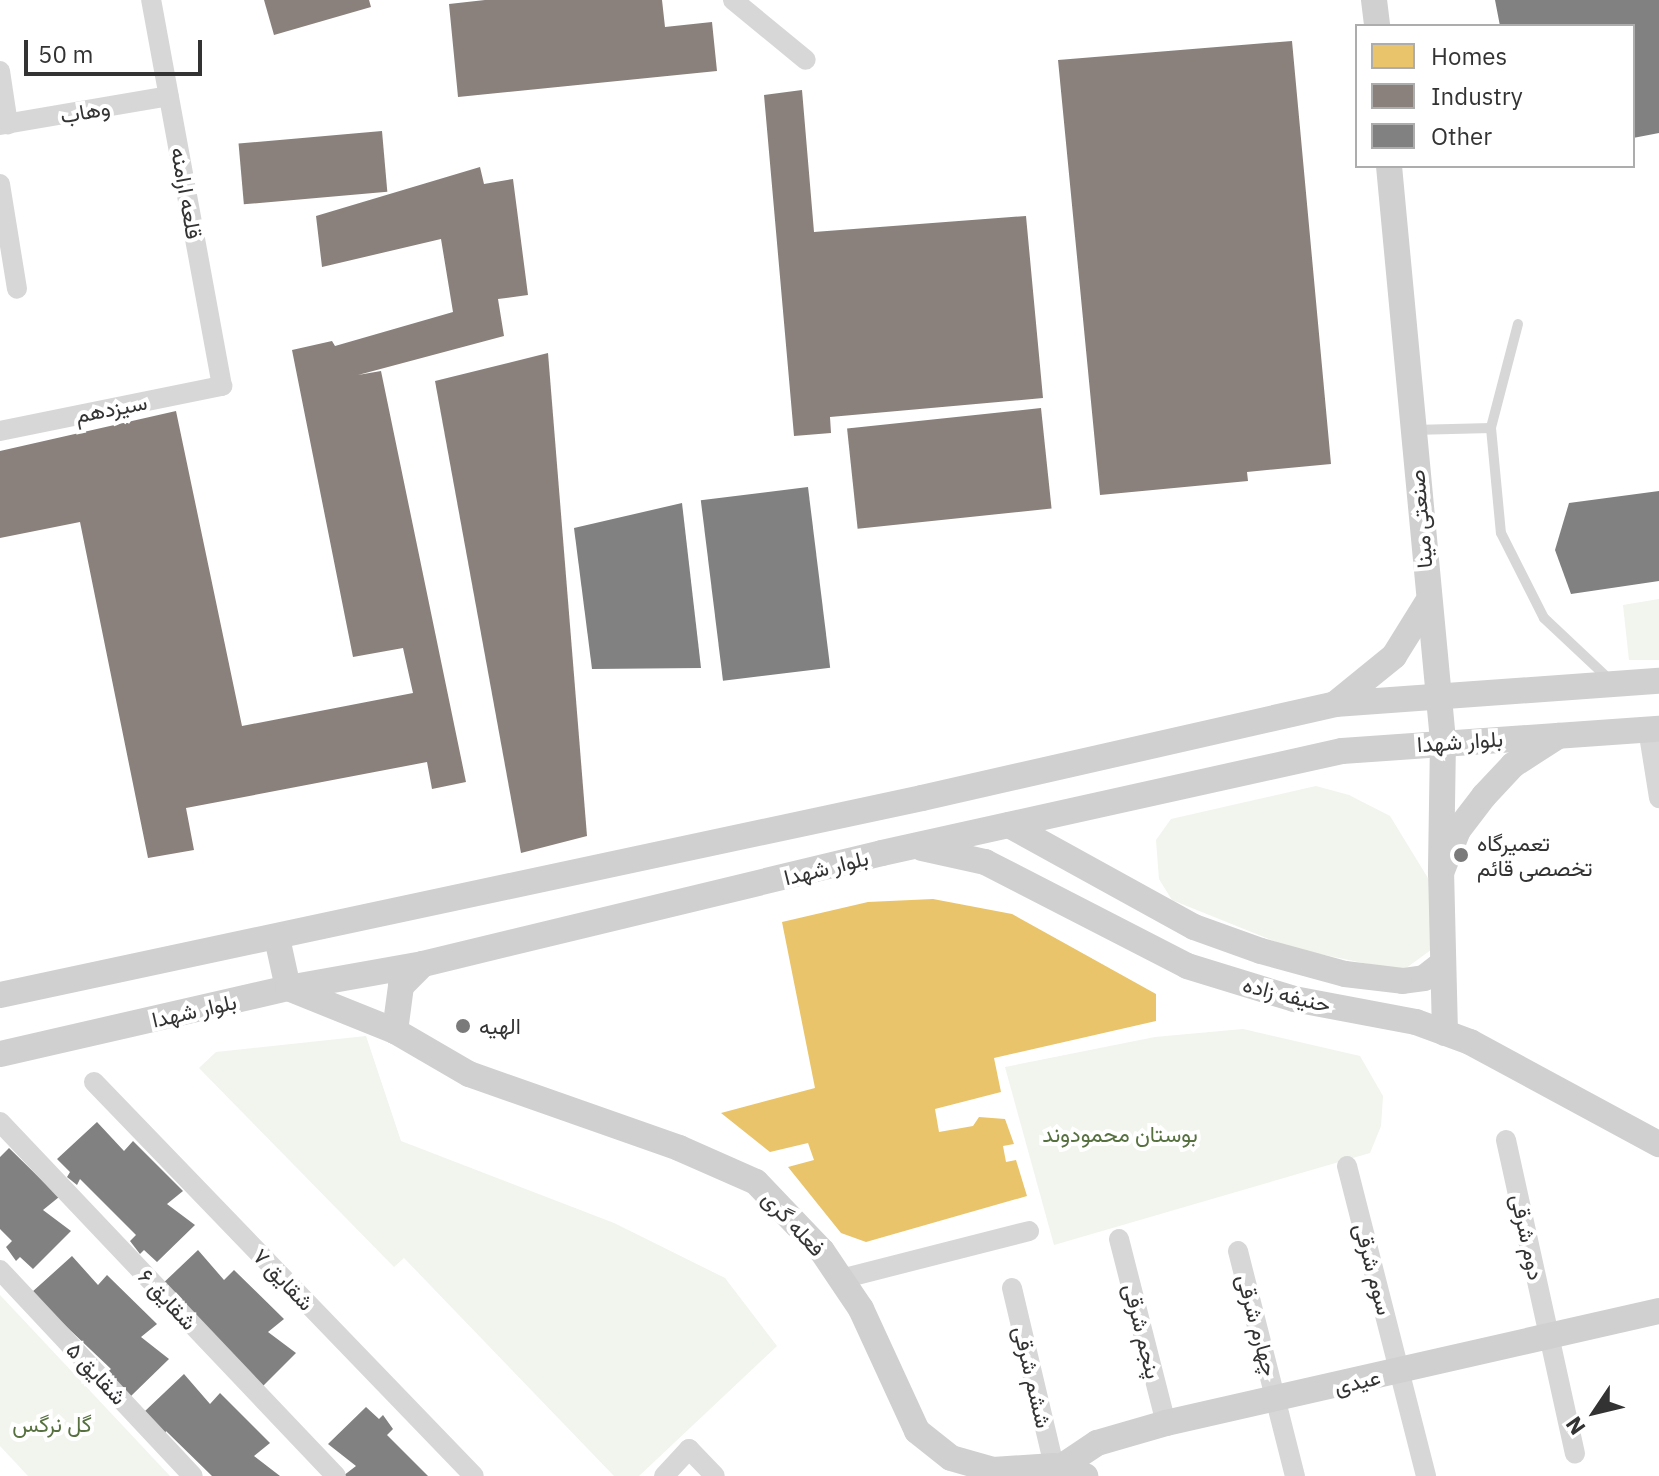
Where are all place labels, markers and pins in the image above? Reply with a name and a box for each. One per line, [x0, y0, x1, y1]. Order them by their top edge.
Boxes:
place label: تعمیرگاه تخصصی قائم [1477, 829, 1593, 880]
marker: تعمیرگاه تخصصی قائم [1452, 846, 1470, 864]
place label: الهیه [479, 1013, 521, 1039]
marker: الهیه [454, 1017, 472, 1035]

